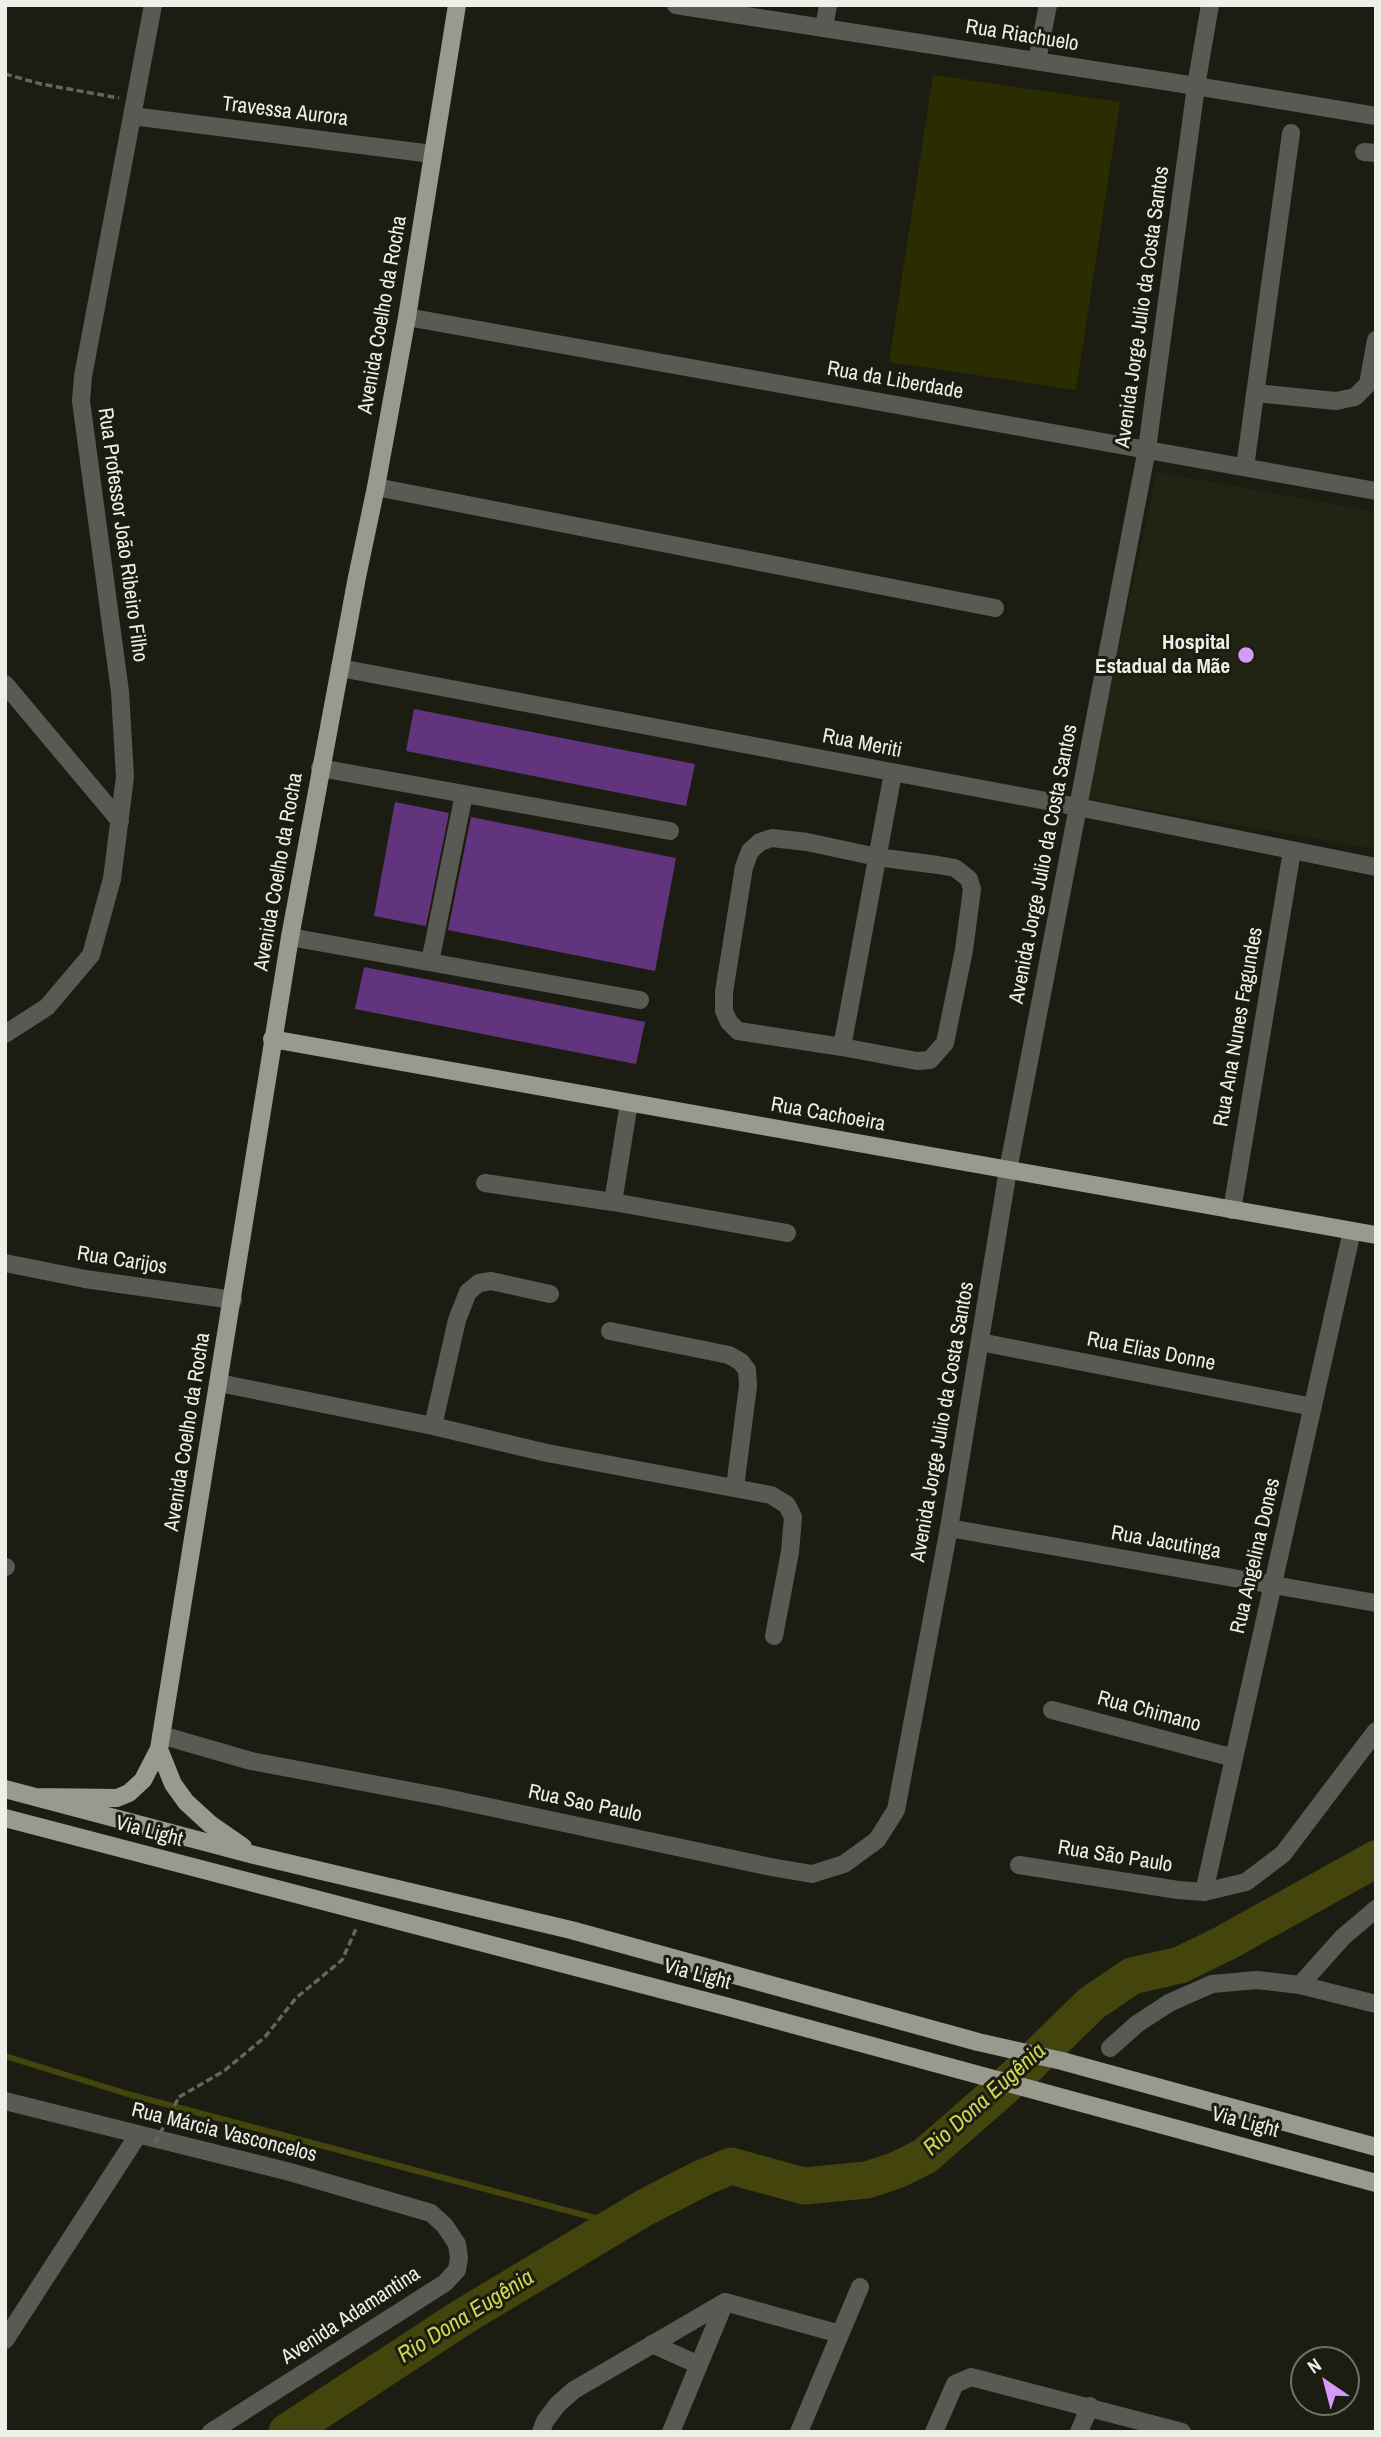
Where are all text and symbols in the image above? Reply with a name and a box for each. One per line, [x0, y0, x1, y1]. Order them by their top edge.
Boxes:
street label: Rua Riachuelo [964, 15, 1080, 57]
street label: Travessa Aurora [221, 92, 349, 132]
street label: Avenida Jorge Julio da Costa Santos [1111, 165, 1175, 449]
street label: Avenida Coelho da Rocha [353, 214, 413, 416]
street label: Rua da Liberdade [825, 357, 965, 405]
street label: Rua Professor João Ribeiro Filho [92, 406, 152, 664]
place label: Hospital Estadual da Mãe [1095, 630, 1230, 680]
marker: Hospital Estadual da Mãe [1236, 645, 1256, 665]
street label: Avenida Jorge Julio da Costa Santos [1005, 722, 1083, 1006]
street label: Rua Meriti [820, 724, 904, 764]
street label: Avenida Coelho da Rocha [249, 771, 309, 973]
street label: Rua Ana Nunes Fagundes [1209, 925, 1269, 1129]
street label: Rua Cachoeira [769, 1093, 887, 1137]
street label: Rua Carijos [75, 1241, 169, 1281]
street label: Avenida Jorge Julio da Costa Santos [906, 1280, 980, 1564]
street label: Rua Elias Donne [1085, 1327, 1217, 1377]
street label: Avenida Coelho da Rocha [160, 1331, 216, 1533]
street label: Rua Angelina Dones [1226, 1476, 1286, 1636]
street label: Rua Jacutinga [1109, 1521, 1223, 1565]
street label: Rua Chimano [1094, 1686, 1204, 1738]
street label: Rua Sao Paulo [526, 1780, 644, 1828]
street label: Via Light [113, 1811, 185, 1853]
street label: Rua São Paulo [1056, 1835, 1174, 1879]
street label: Via Light [661, 1954, 733, 1996]
water label: Rio Dona Eugênia [918, 2038, 1052, 2162]
street label: Rua Márcia Vasconcelos [129, 2098, 319, 2168]
street label: Via Light [1209, 2102, 1281, 2144]
street label: Avenida Adamantina [277, 2262, 425, 2370]
water label: Rio Dona Eugênia [393, 2264, 539, 2370]
north arrow [1290, 2346, 1360, 2416]
text: N [1302, 2352, 1326, 2379]

